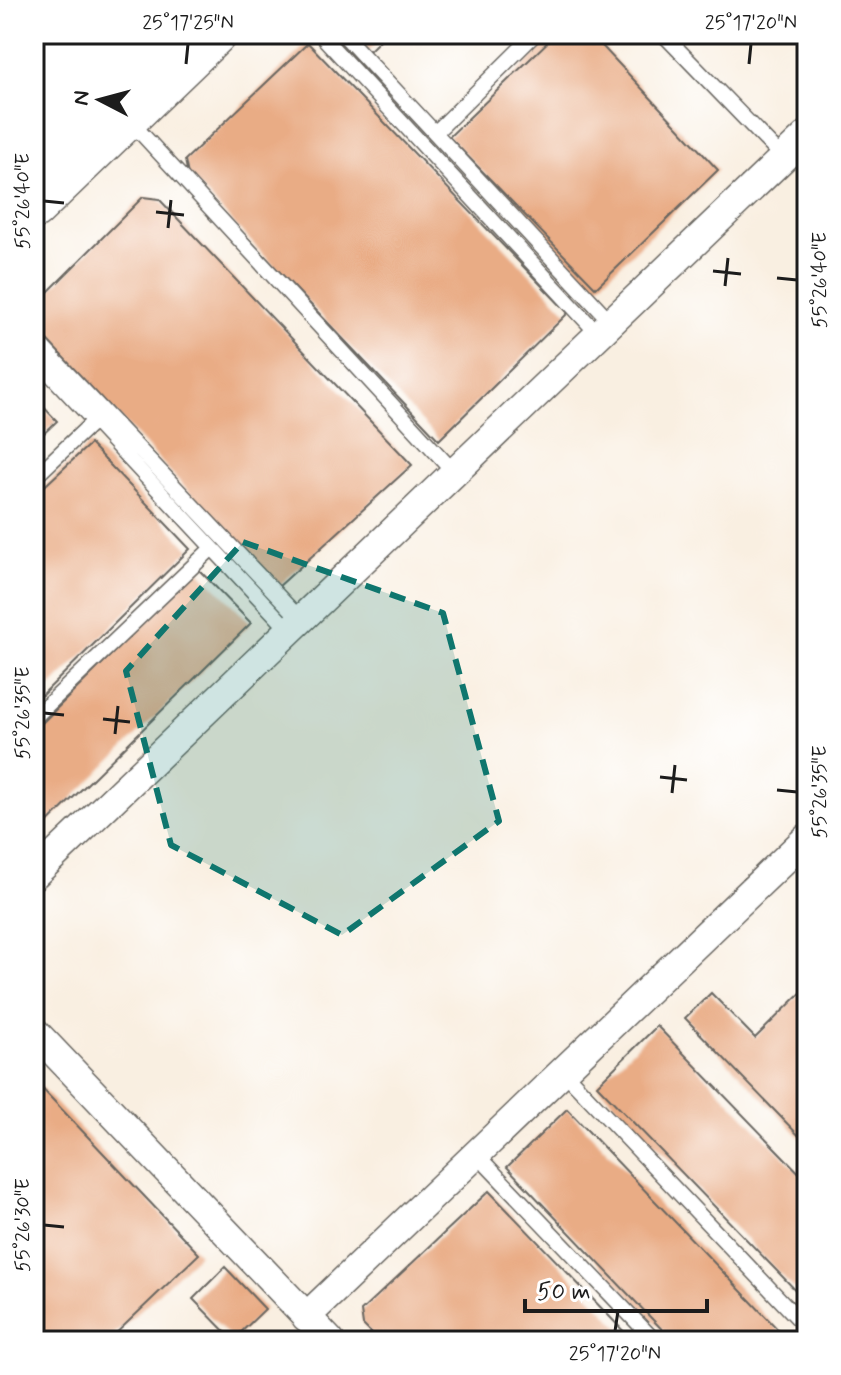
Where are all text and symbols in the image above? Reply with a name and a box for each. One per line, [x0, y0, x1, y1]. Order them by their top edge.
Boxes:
text: 25°17'25"N [142, 10, 234, 37]
text: 25°17'20"N [705, 10, 797, 37]
north arrow [60, 60, 140, 140]
text: N [67, 89, 97, 107]
text: 55°26'40"E [10, 153, 37, 249]
text: 55°26'40"E [807, 232, 834, 328]
text: 55°26'35"E [10, 666, 37, 760]
text: 55°26'35"E [807, 745, 834, 839]
text: 55°26'30"E [10, 1178, 37, 1272]
scale bar [525, 1263, 707, 1313]
text: 50 m [537, 1277, 591, 1308]
text: 25°17'20"N [569, 1341, 661, 1368]

